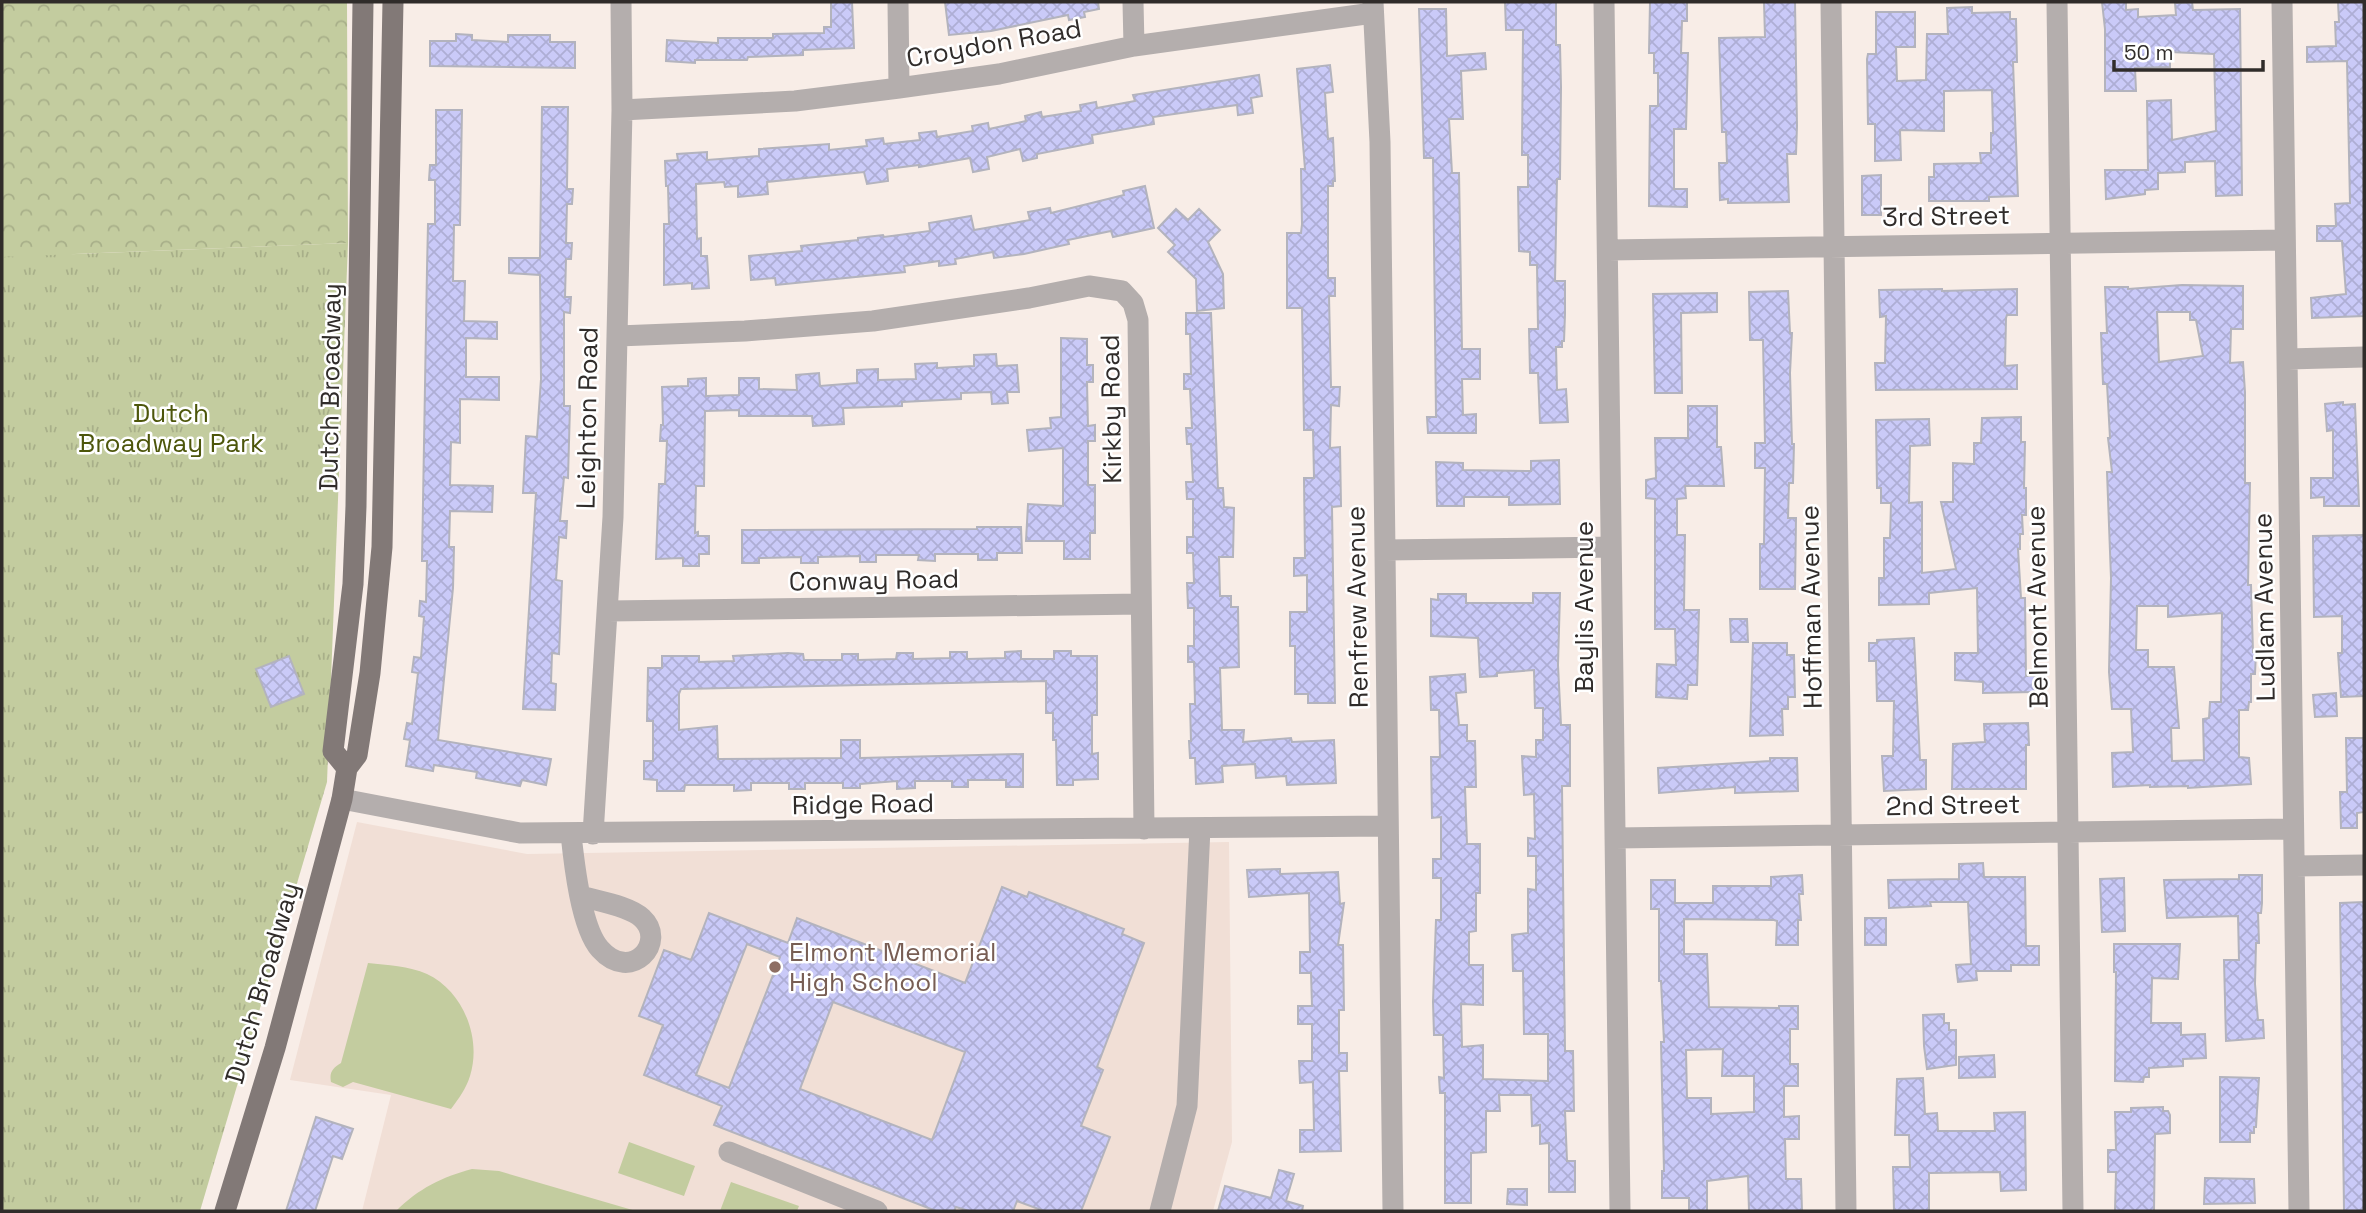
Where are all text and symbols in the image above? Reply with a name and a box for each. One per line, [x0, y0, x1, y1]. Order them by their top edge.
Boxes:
street label: Croydon Road [904, 11, 1084, 75]
scale bar [2114, 28, 2263, 72]
text: 50 m [2124, 39, 2174, 66]
street label: 3rd Street [1882, 198, 2010, 234]
street label: Dutch Broadway [311, 283, 349, 491]
street label: Leighton Road [568, 327, 606, 509]
street label: Kirkby Road [1093, 334, 1129, 484]
park label: Dutch Broadway Park [78, 396, 264, 460]
street label: Hoffman Avenue [1792, 505, 1830, 709]
street label: Belmont Avenue [2018, 505, 2056, 709]
street label: Renfrew Avenue [1338, 506, 1376, 708]
street label: Ludlam Avenue [2245, 512, 2283, 702]
street label: Baylis Avenue [1567, 521, 1601, 693]
street label: Conway Road [789, 562, 959, 598]
street label: Ridge Road [792, 786, 934, 822]
street label: 2nd Street [1885, 787, 2021, 823]
street label: Dutch Broadway [217, 878, 307, 1088]
place label: Elmont Memorial High School [789, 935, 996, 999]
marker: Elmont Memorial High School [767, 959, 783, 975]

